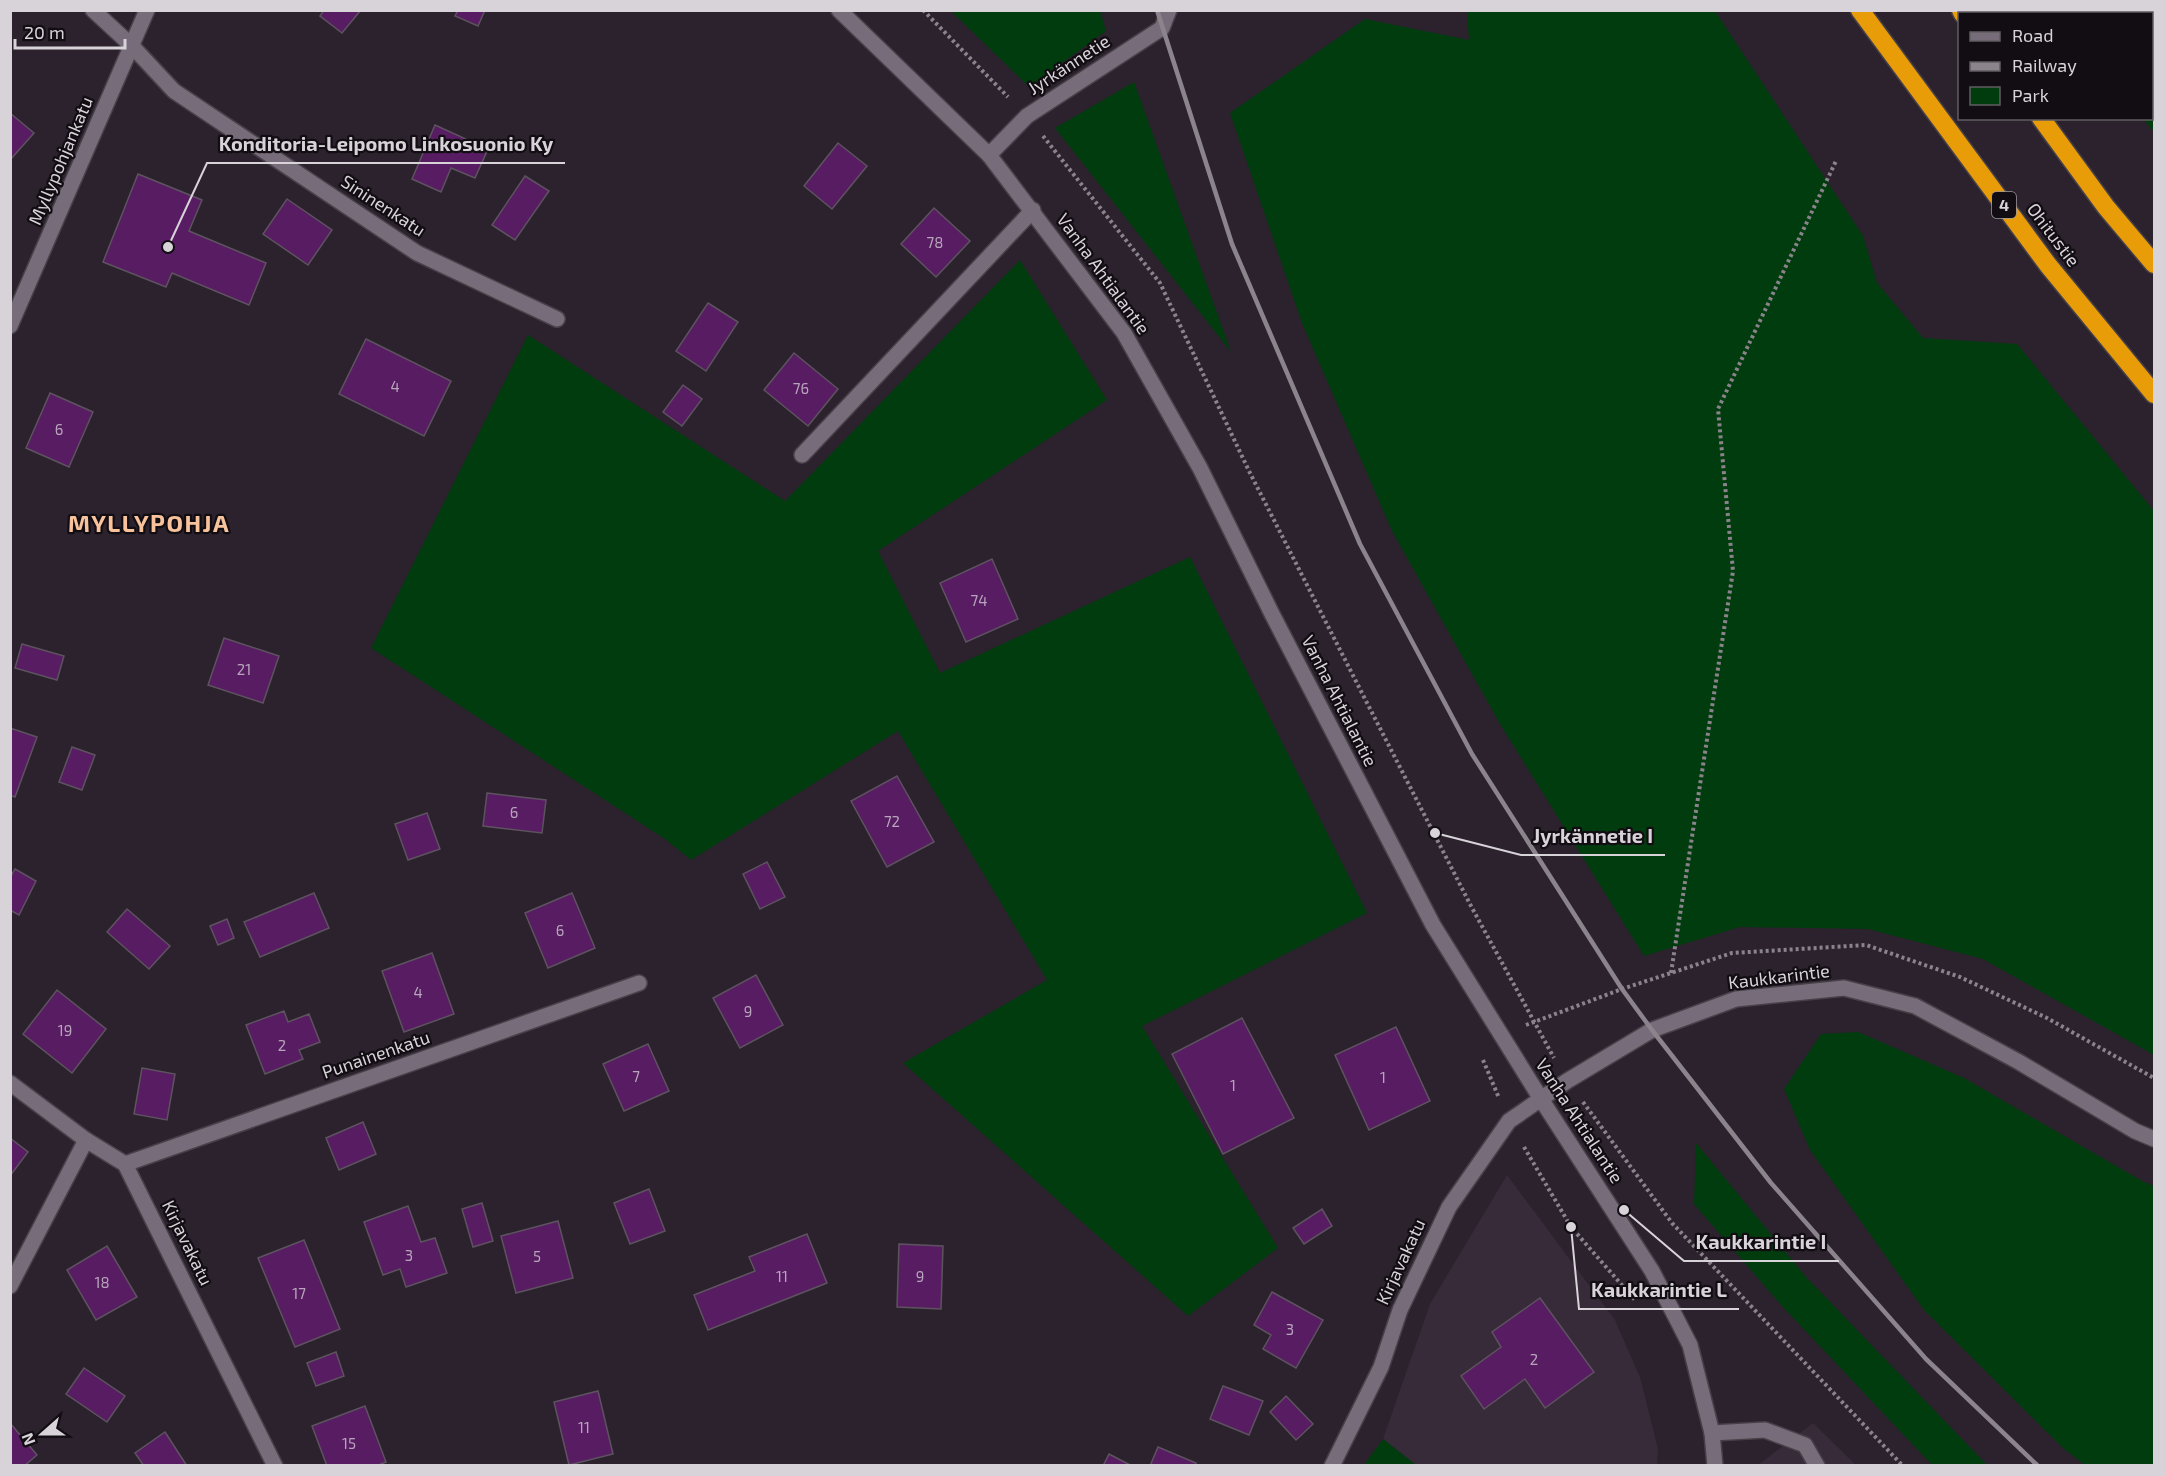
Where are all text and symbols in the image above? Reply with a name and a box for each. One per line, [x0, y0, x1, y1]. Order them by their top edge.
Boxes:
scale bar [15, 12, 124, 50]
legend [1958, 12, 2153, 120]
text: 20 m [24, 21, 65, 43]
text: Road [2012, 24, 2053, 46]
street label: Jyrkännetie [1023, 29, 1114, 99]
text: Railway [2012, 54, 2077, 76]
text: Park [2012, 84, 2049, 106]
street label: Myllypohjankatu [23, 93, 97, 228]
callout: Konditoria-Leipomo Linkosuonio Ky [207, 125, 565, 163]
text: Konditoria-Leipomo Linkosuonio Ky [219, 131, 554, 156]
street label: Sininenkatu [337, 170, 430, 241]
road number: 4 [1992, 192, 2016, 218]
street label: Ohitustie [2023, 198, 2085, 271]
street label: Vanha Ahtialantie [1053, 209, 1155, 338]
house number: 78 [927, 233, 943, 251]
house number: 4 [390, 377, 400, 395]
house number: 76 [793, 379, 809, 397]
house number: 6 [55, 420, 63, 438]
district label: MYLLYPOHJA [68, 508, 230, 537]
house number: 74 [971, 591, 987, 609]
street label: Vanha Ahtialantie [1297, 631, 1382, 770]
house number: 21 [237, 660, 251, 678]
house number: 6 [510, 803, 518, 821]
house number: 72 [884, 812, 900, 830]
callout: Jyrkännetie I [1521, 817, 1665, 855]
text: Jyrkännetie I [1533, 823, 1653, 848]
house number: 6 [556, 921, 564, 939]
street label: Kaukkarintie [1727, 959, 1831, 993]
house number: 4 [413, 983, 423, 1001]
house number: 9 [744, 1002, 752, 1020]
house number: 19 [58, 1021, 72, 1039]
street label: Punainenkatu [319, 1025, 432, 1083]
house number: 2 [278, 1036, 286, 1054]
street label: Vanha Ahtialantie [1531, 1054, 1628, 1187]
house number: 7 [632, 1067, 640, 1085]
house number: 1 [1380, 1068, 1386, 1086]
house number: 1 [1230, 1076, 1236, 1094]
street label: Kirjavakatu [158, 1196, 218, 1289]
street label: Kirjavakatu [1371, 1215, 1430, 1308]
callout: Kaukkarintie I [1684, 1223, 1839, 1261]
text: Kaukkarintie I [1696, 1229, 1826, 1253]
house number: 3 [405, 1246, 413, 1264]
house number: 5 [533, 1247, 541, 1265]
house number: 11 [776, 1267, 788, 1285]
house number: 9 [916, 1267, 924, 1285]
callout: Kaukkarintie L [1579, 1271, 1739, 1309]
house number: 18 [94, 1273, 110, 1291]
text: Kaukkarintie L [1591, 1277, 1727, 1301]
house number: 17 [292, 1284, 306, 1302]
house number: 3 [1286, 1320, 1294, 1338]
house number: 2 [1530, 1350, 1538, 1368]
north arrow [12, 1404, 72, 1464]
house number: 11 [578, 1418, 590, 1436]
text: N [17, 1431, 38, 1448]
house number: 15 [342, 1434, 356, 1452]

